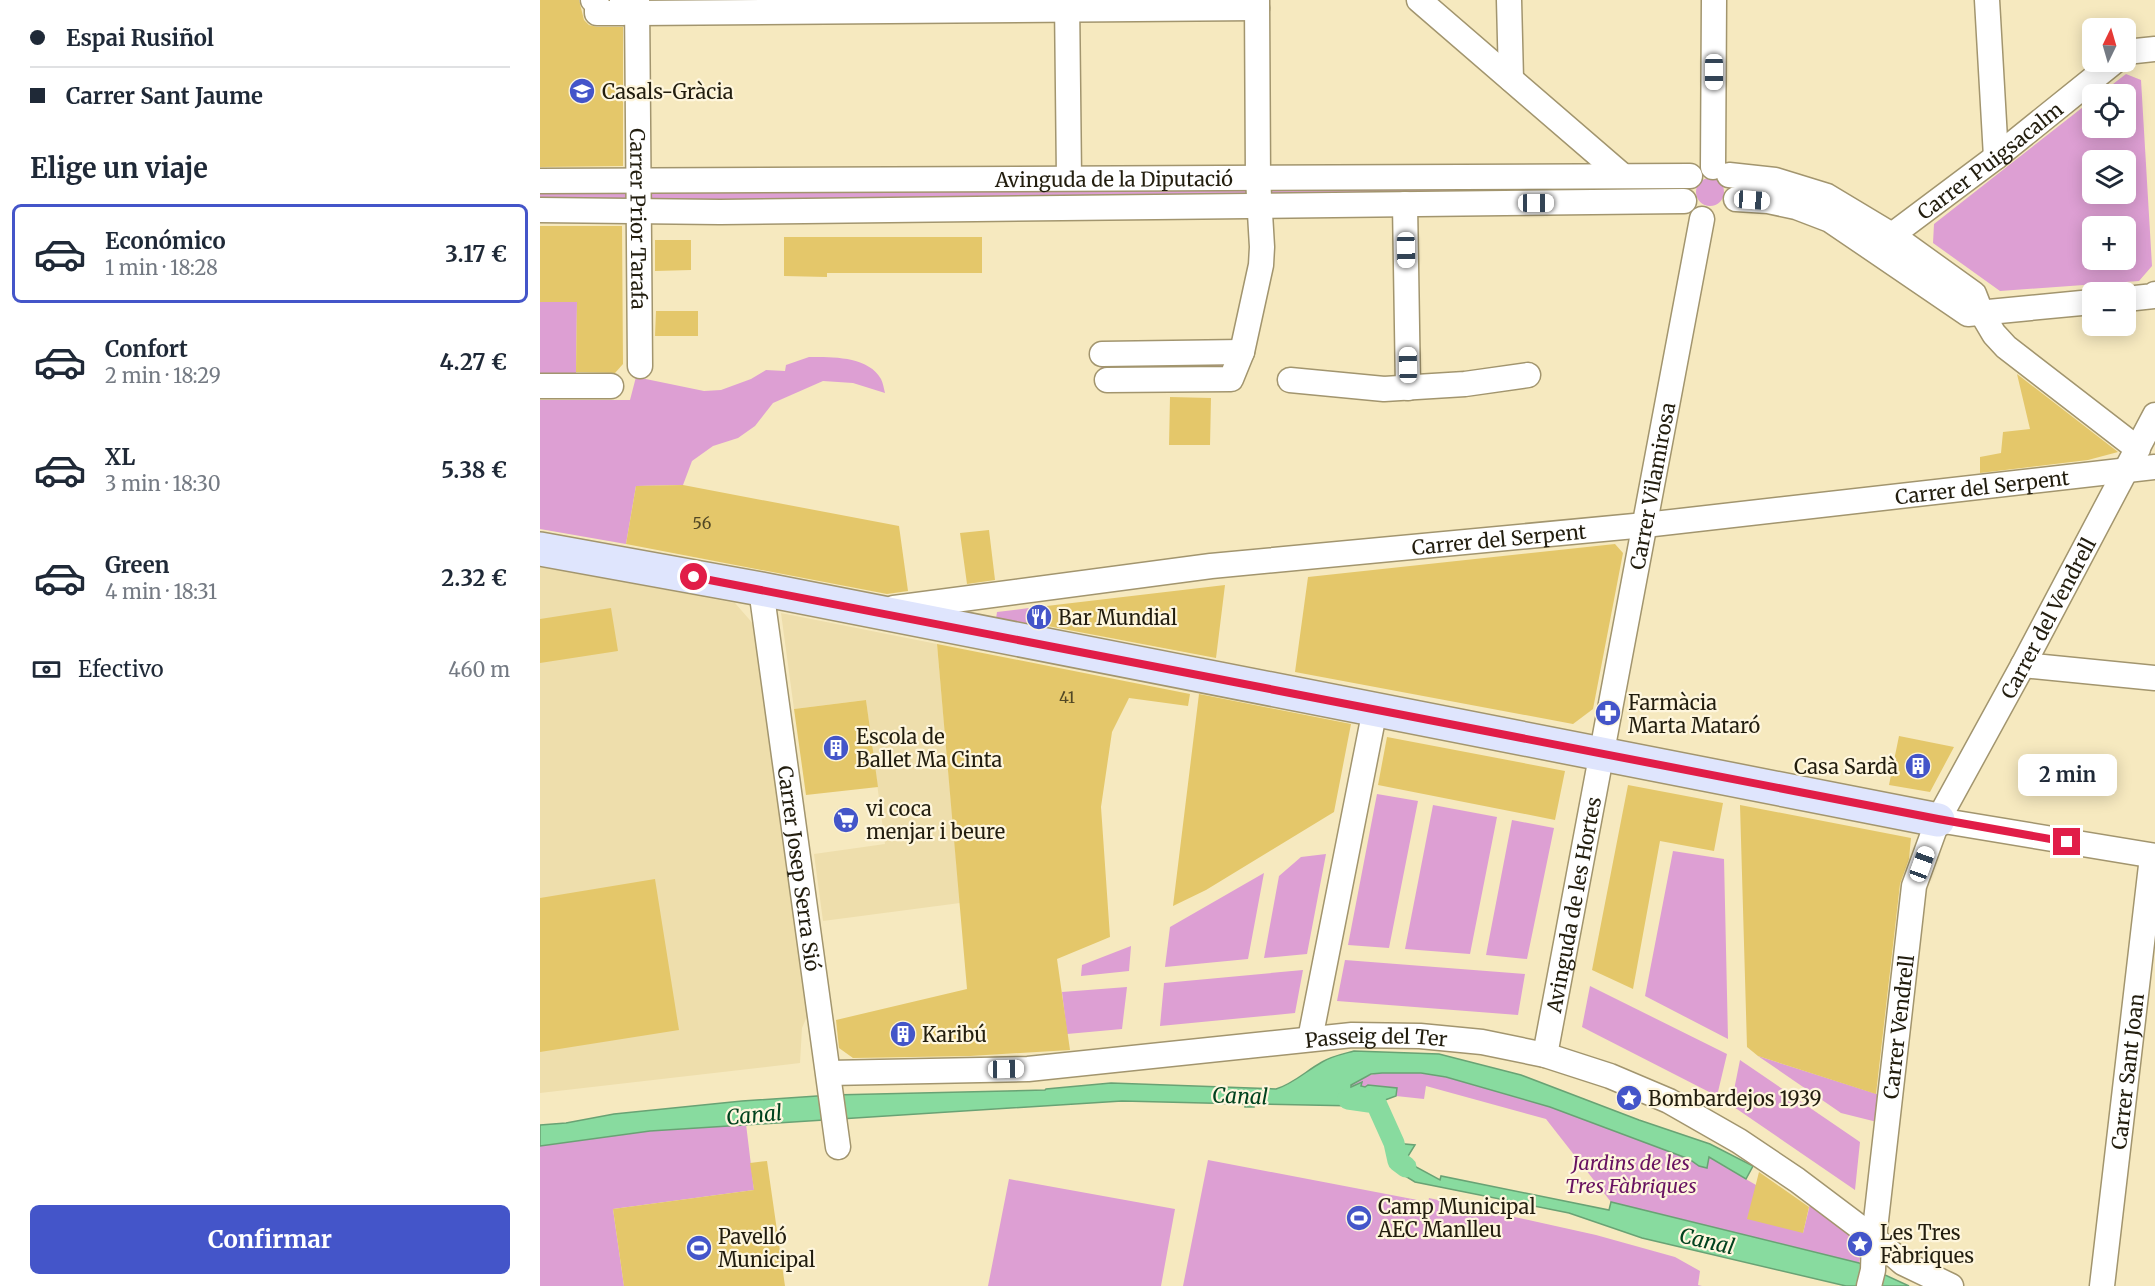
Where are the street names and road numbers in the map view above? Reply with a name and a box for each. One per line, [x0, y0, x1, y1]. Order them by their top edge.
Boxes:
street label: Carrer Puigsacalm [1912, 96, 2068, 224]
street label: Carrer Prior Tarafa [626, 128, 652, 310]
street label: Avinguda de la Diputació [994, 165, 1233, 192]
street label: Carrer Vilamirosa [1624, 400, 1680, 572]
street label: Carrer del Serpent [1894, 464, 2071, 509]
street label: Carrer del Serpent [1411, 518, 1587, 559]
street label: Carrer del Vendrell [1995, 533, 2101, 703]
street label: Carrer Josep Serra Sió [773, 764, 826, 973]
street label: Avinguda de les Hortes [1541, 795, 1606, 1016]
street label: Carrer Vendrell [1877, 953, 1919, 1100]
street label: Carrer Sant Joan [2106, 992, 2149, 1151]
street label: Passeig del Ter [1304, 1022, 1449, 1052]

